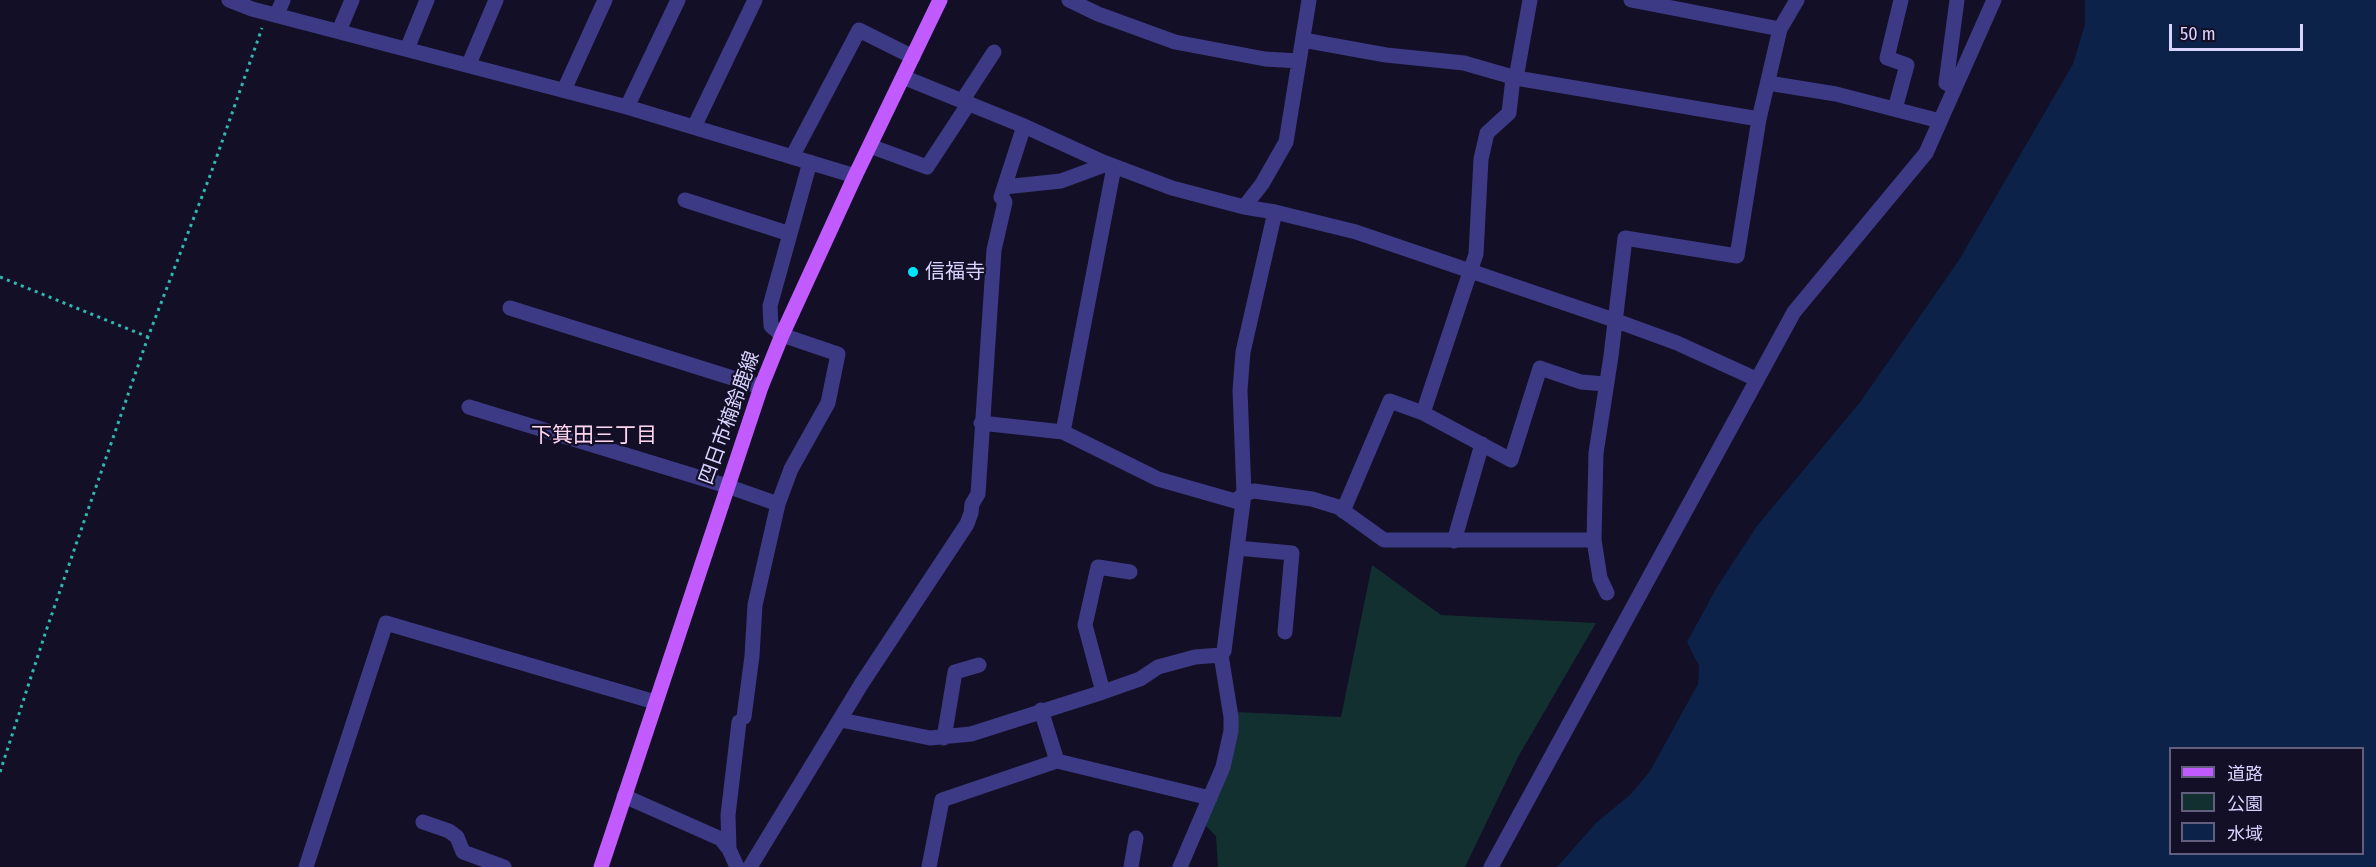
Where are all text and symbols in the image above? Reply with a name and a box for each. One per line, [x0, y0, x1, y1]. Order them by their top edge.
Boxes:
scale bar [2172, 12, 2306, 50]
text: 50 m [2180, 23, 2216, 45]
place label: 信福寺 [925, 260, 985, 284]
marker: 信福寺 [906, 265, 920, 279]
street label: 四日市楠鈴鹿線 [695, 348, 765, 488]
district label: 下箕田三丁目 [531, 423, 657, 449]
legend [2169, 747, 2364, 855]
text: 道路 [2227, 763, 2263, 785]
text: 公園 [2227, 793, 2263, 815]
text: 水域 [2227, 823, 2263, 845]

